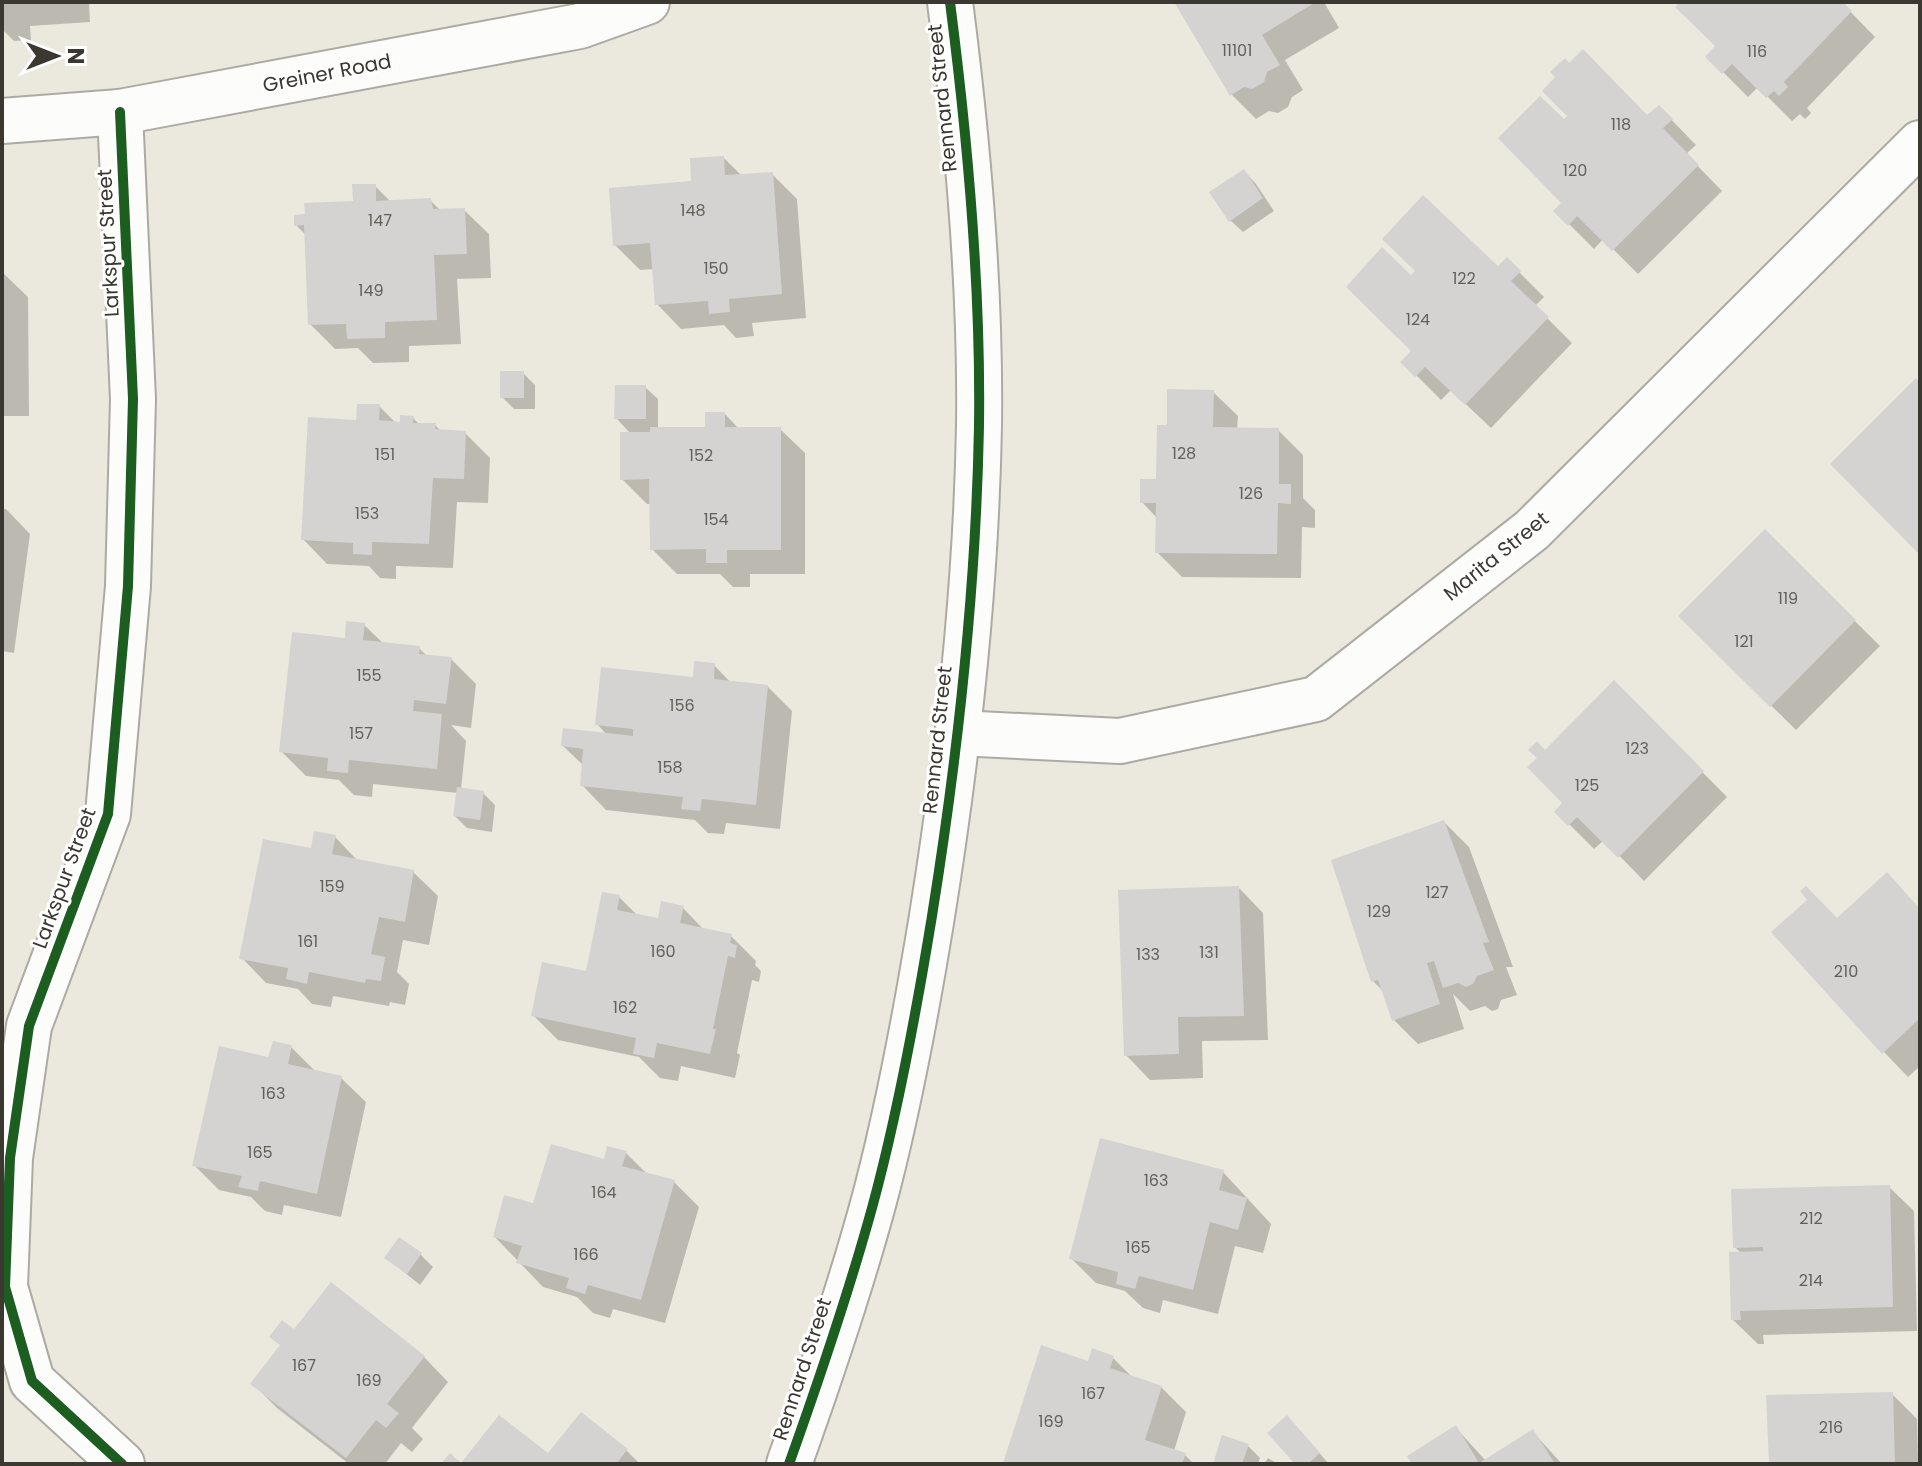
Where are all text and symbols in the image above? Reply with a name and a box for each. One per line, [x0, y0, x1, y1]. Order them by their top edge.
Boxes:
north arrow [16, 16, 96, 96]
street label: Rennard Street [920, 23, 964, 173]
house number: 11101 [1222, 39, 1252, 62]
house number: 116 [1747, 40, 1767, 63]
street label: Greiner Road [260, 47, 394, 99]
text: N [60, 48, 91, 64]
house number: 118 [1611, 113, 1631, 136]
house number: 120 [1563, 159, 1587, 182]
street label: Larkspur Street [90, 168, 126, 318]
house number: 148 [680, 199, 706, 222]
house number: 147 [368, 209, 392, 232]
house number: 150 [703, 257, 729, 280]
house number: 122 [1452, 267, 1476, 290]
house number: 149 [358, 279, 384, 302]
house number: 124 [1406, 308, 1430, 331]
house number: 128 [1172, 442, 1196, 465]
house number: 151 [375, 443, 395, 466]
house number: 152 [689, 444, 713, 467]
house number: 126 [1239, 482, 1263, 505]
house number: 153 [355, 502, 379, 525]
street label: Marita Street [1438, 505, 1554, 607]
house number: 154 [703, 508, 729, 531]
house number: 119 [1778, 587, 1798, 610]
house number: 121 [1734, 630, 1754, 653]
house number: 155 [356, 664, 382, 687]
street label: Rennard Street [915, 665, 959, 815]
house number: 156 [669, 694, 695, 717]
house number: 157 [349, 722, 373, 745]
house number: 123 [1625, 737, 1649, 760]
house number: 158 [657, 756, 683, 779]
house number: 125 [1575, 774, 1599, 797]
street label: Larkspur Street [26, 804, 102, 952]
house number: 159 [319, 875, 345, 898]
house number: 127 [1425, 881, 1449, 904]
house number: 129 [1367, 900, 1391, 923]
house number: 161 [298, 930, 318, 953]
house number: 160 [650, 940, 676, 963]
house number: 131 [1199, 941, 1219, 964]
house number: 133 [1136, 943, 1160, 966]
house number: 210 [1834, 960, 1858, 983]
house number: 162 [613, 996, 637, 1019]
house number: 163 [261, 1082, 285, 1105]
house number: 165 [247, 1141, 273, 1164]
house number: 163 [1144, 1169, 1168, 1192]
house number: 164 [591, 1181, 617, 1204]
house number: 212 [1799, 1207, 1823, 1230]
house number: 165 [1125, 1236, 1151, 1259]
house number: 166 [573, 1243, 599, 1266]
house number: 214 [1799, 1269, 1823, 1292]
street label: Rennard Street [766, 1294, 838, 1444]
house number: 167 [292, 1354, 316, 1377]
house number: 169 [356, 1369, 382, 1392]
house number: 167 [1081, 1382, 1105, 1405]
house number: 169 [1038, 1410, 1064, 1433]
house number: 216 [1819, 1416, 1843, 1439]

